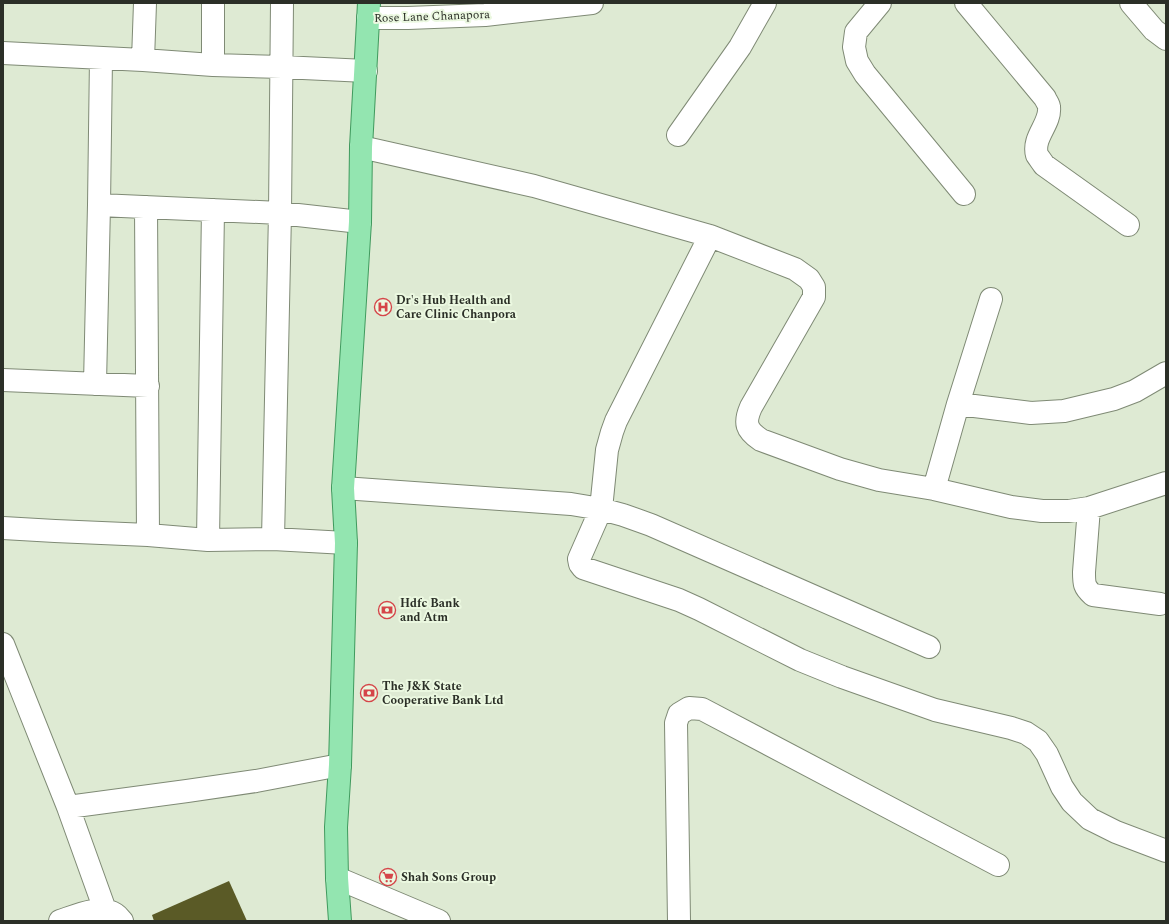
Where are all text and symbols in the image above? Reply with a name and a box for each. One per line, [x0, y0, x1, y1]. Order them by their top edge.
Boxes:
street label: Rose Lane Chanapora [374, 5, 490, 28]
place label: Dr's Hub Health and Care Clinic Chanpora [396, 291, 517, 324]
hospital icon: Dr's Hub Health and Care Clinic Chanpora [373, 297, 393, 317]
place label: Hdfc Bank and Atm [400, 594, 460, 627]
bank icon: Hdfc Bank and Atm [377, 600, 397, 620]
place label: The J&K State Cooperative Bank Ltd [382, 677, 504, 710]
bank icon: The J&K State Cooperative Bank Ltd [359, 683, 379, 703]
supermarket icon: Shah Sons Group [378, 867, 398, 887]
place label: Shah Sons Group [401, 868, 496, 887]

